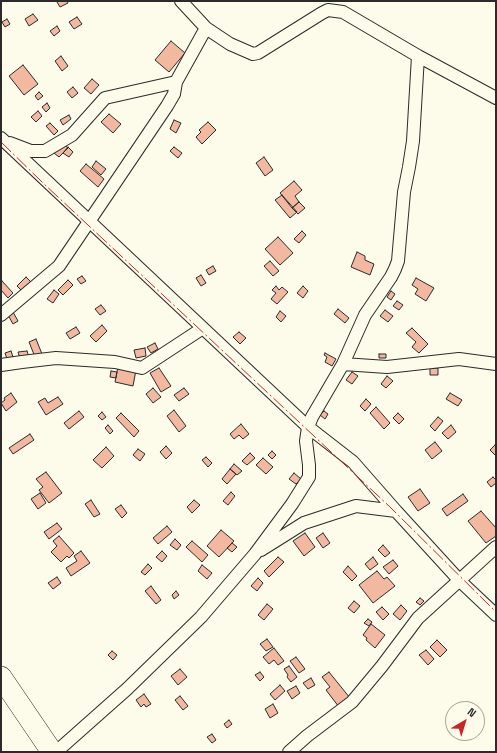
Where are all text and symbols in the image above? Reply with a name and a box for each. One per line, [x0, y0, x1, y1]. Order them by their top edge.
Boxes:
north arrow [445, 701, 485, 741]
text: N [465, 705, 479, 720]

